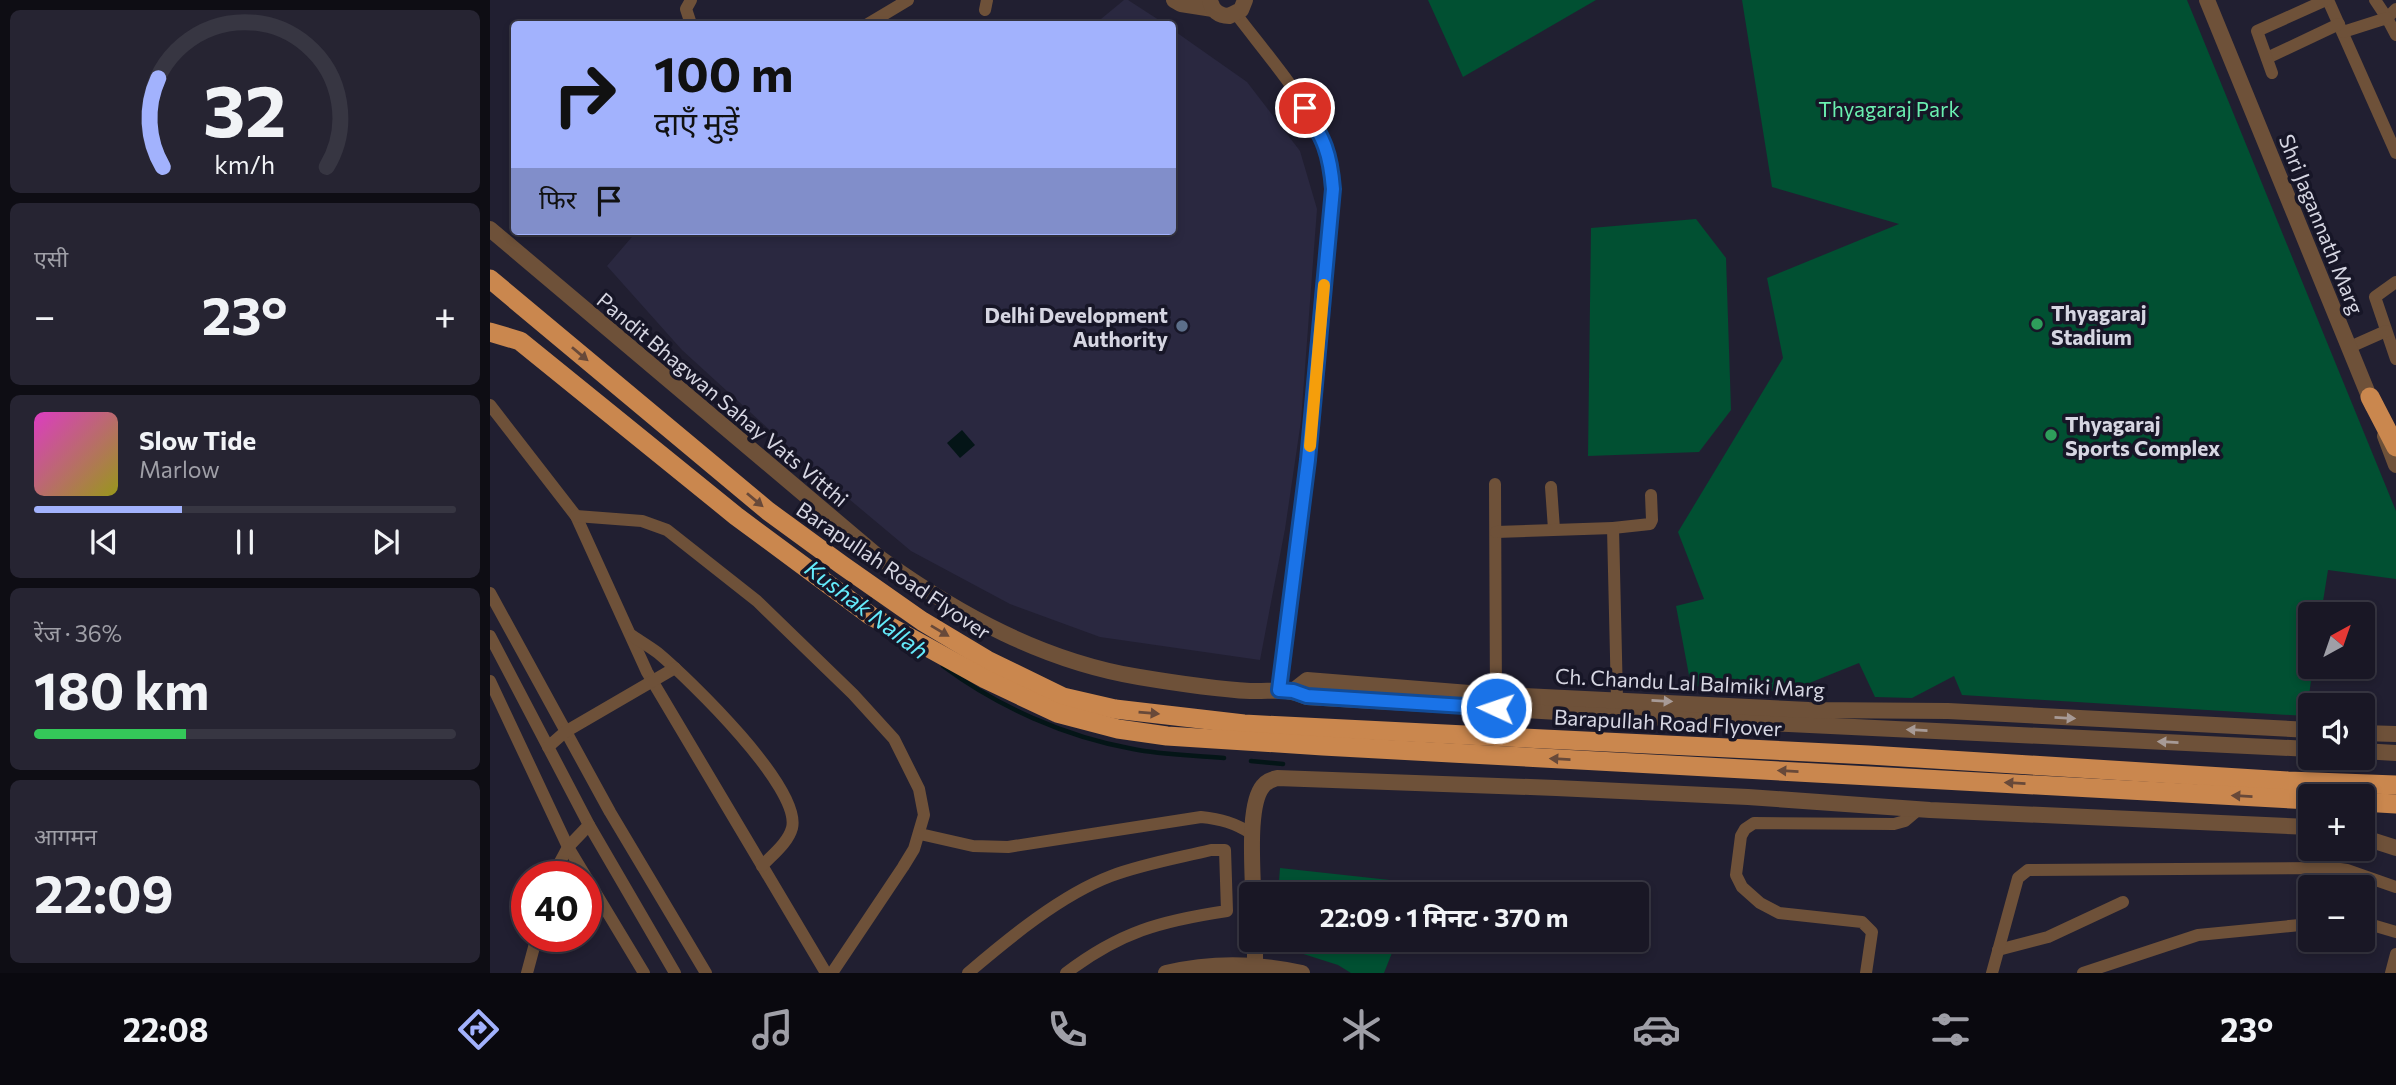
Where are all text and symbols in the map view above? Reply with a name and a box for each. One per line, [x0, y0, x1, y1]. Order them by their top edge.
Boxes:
text: 100 m [654, 42, 793, 102]
icon: right [539, 49, 630, 140]
text: 32 [203, 64, 287, 153]
pin [1275, 78, 1335, 138]
icon: arrive [1286, 89, 1324, 127]
park label: Thyagaraj Park [1818, 96, 1960, 121]
text: दाएँ मुड़ें [654, 102, 739, 142]
street label: Shri Jagannath Marg [2274, 130, 2370, 318]
text: km/h [215, 149, 275, 179]
icon: arrive [590, 182, 628, 220]
text: फिर [539, 183, 576, 214]
text: एसी [34, 244, 68, 272]
text: 23° [202, 282, 288, 346]
street label: Pandit Bhagwan Sahay Vats Vitthi [592, 287, 854, 511]
text: − [34, 291, 56, 338]
text: + [434, 291, 456, 338]
place label: Thyagaraj Stadium [2051, 300, 2147, 349]
place label: Delhi Development Authority [985, 302, 1168, 351]
marker: Thyagaraj Stadium [2029, 316, 2045, 332]
marker: Delhi Development Authority [1174, 318, 1190, 334]
one-way arrow [571, 346, 589, 362]
place label: Thyagaraj Sports Complex [2065, 411, 2220, 460]
text: Slow Tide [139, 424, 256, 455]
marker: Thyagaraj Sports Complex [2043, 427, 2059, 443]
text: Marlow [139, 455, 220, 483]
one-way arrow [746, 492, 763, 507]
street label: Barapullah Road Flyover [792, 496, 996, 644]
icon: previous [85, 523, 123, 561]
icon: pause [226, 523, 264, 561]
icon: next [367, 523, 405, 561]
water label: Kushak Nallah [800, 554, 934, 664]
north arrow [2298, 602, 2375, 679]
map controls [2298, 602, 2375, 952]
text: रेंज · 36% [34, 619, 122, 647]
one-way arrow [930, 625, 949, 638]
text: 180 km [34, 657, 209, 721]
street label: Ch. Chandu Lal Balmiki Marg [1554, 662, 1826, 702]
position arrow [1459, 671, 1533, 745]
button: sound [2298, 693, 2375, 770]
one-way arrow [1651, 696, 1673, 707]
street label: Barapullah Road Flyover [1553, 704, 1783, 740]
one-way arrow [1138, 707, 1160, 718]
one-way arrow [2055, 713, 2077, 724]
one-way arrow [1905, 725, 1927, 736]
one-way arrow [2157, 737, 2179, 748]
one-way arrow [1549, 753, 1571, 764]
one-way arrow [1776, 765, 1798, 776]
one-way arrow [2003, 778, 2025, 789]
button: + [2298, 784, 2375, 861]
one-way arrow [2231, 790, 2253, 801]
text: आगमन [34, 822, 97, 850]
text: 22:09 [34, 860, 174, 924]
speed limit sign: 40 [511, 861, 602, 952]
button: − [2298, 875, 2375, 952]
text: 22:09 · 1 मिनट · 370 m [1320, 901, 1568, 932]
icon: directions [454, 1005, 503, 1054]
icon: music [748, 1005, 797, 1054]
icon: phone [1043, 1005, 1092, 1054]
icon: climate [1337, 1005, 1386, 1054]
icon: car [1632, 1005, 1681, 1054]
icon: filters [1926, 1005, 1975, 1054]
text: 22:08 [123, 1009, 209, 1049]
text: 23° [2220, 1009, 2273, 1049]

